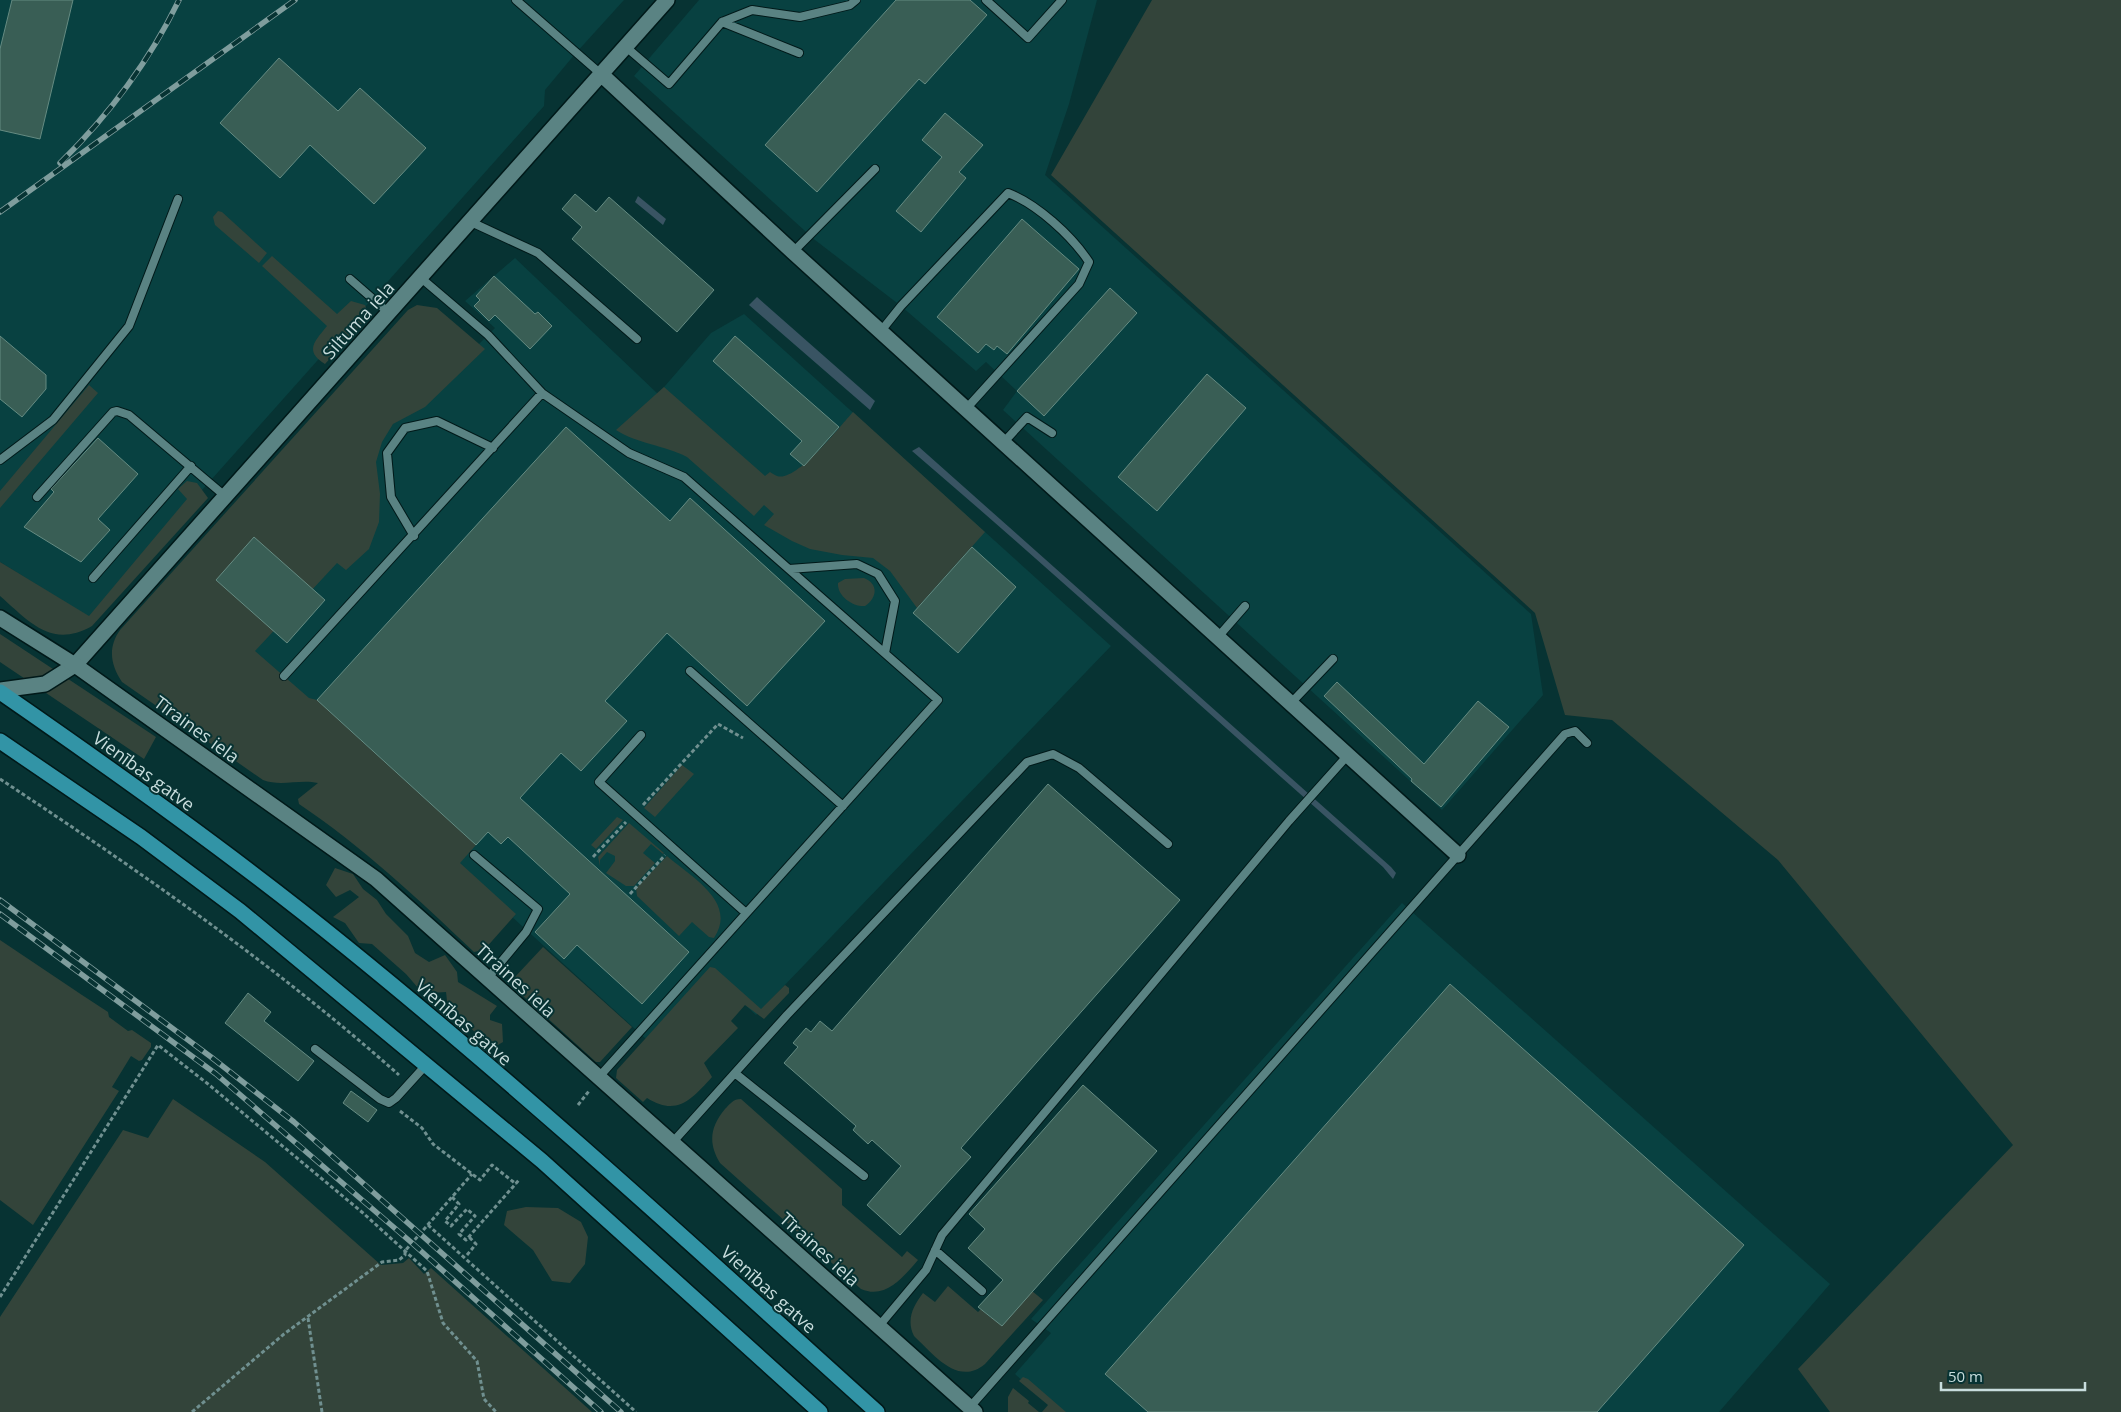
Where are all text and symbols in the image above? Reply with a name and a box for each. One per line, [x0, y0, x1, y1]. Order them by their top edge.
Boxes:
street label: Siltuma iela [317, 276, 399, 364]
street label: Tīraines iela [150, 690, 244, 768]
street label: Vienības gatve [88, 726, 200, 816]
street label: Tīraines iela [471, 938, 561, 1022]
street label: Vienības gatve [411, 973, 517, 1071]
street label: Tīraines iela [775, 1207, 865, 1291]
street label: Vienības gatve [716, 1240, 822, 1338]
scale bar [1941, 1360, 2085, 1392]
text: 50 m [1948, 1366, 1983, 1386]

